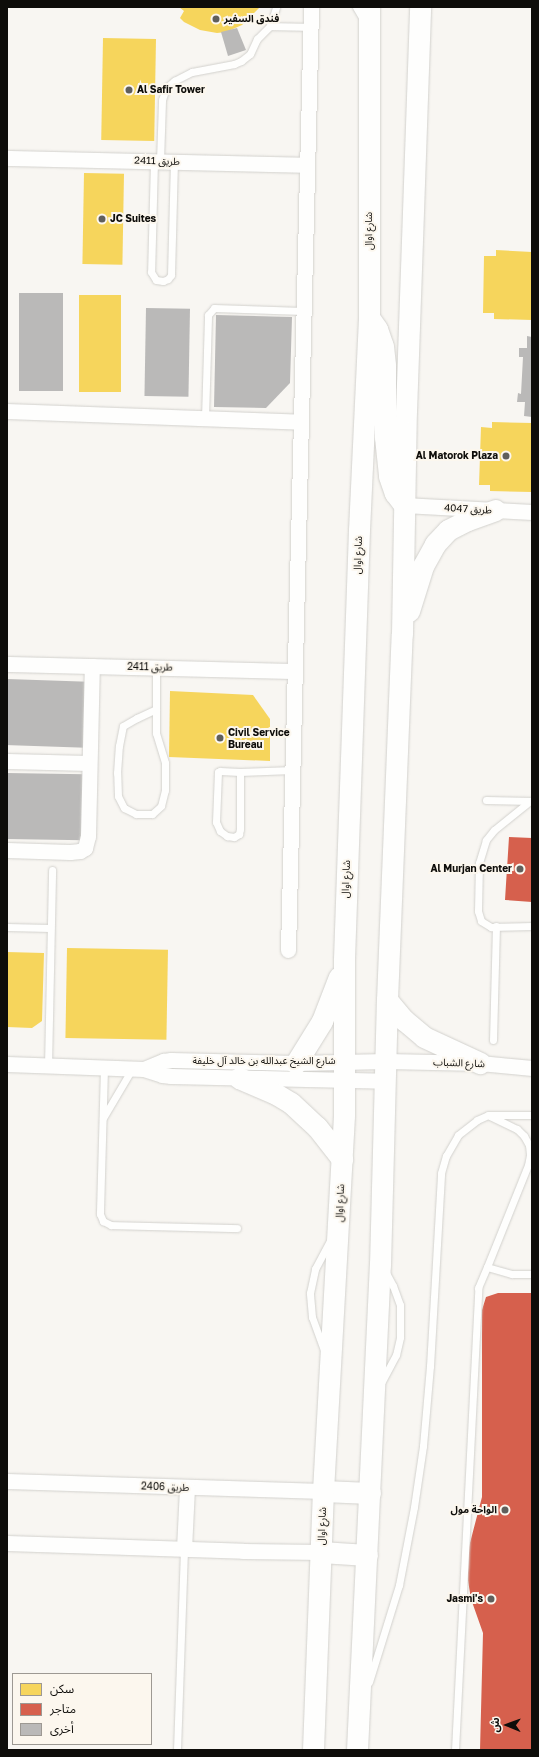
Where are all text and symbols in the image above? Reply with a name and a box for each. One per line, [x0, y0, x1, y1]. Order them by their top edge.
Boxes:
place label: فندق السفير [224, 13, 279, 25]
marker: فندق السفير [211, 14, 221, 24]
place label: Al Safir Tower [137, 84, 205, 96]
marker: Al Safir Tower [124, 85, 134, 95]
street label: طريق 2411 [134, 154, 180, 168]
street label: شارع اوال [363, 212, 375, 250]
place label: JC Suites [110, 213, 156, 225]
marker: JC Suites [97, 214, 107, 224]
place label: Al Matorok Plaza [416, 450, 498, 462]
marker: Al Matorok Plaza [501, 451, 511, 461]
street label: طريق 4047 [444, 502, 492, 516]
street label: شارع اوال [351, 536, 365, 574]
street label: طريق 2411 [127, 661, 173, 673]
place label: Civil Service Bureau [228, 726, 290, 750]
marker: Civil Service Bureau [215, 733, 225, 743]
street label: شارع اوال [339, 860, 353, 898]
place label: Al Murjan Center [430, 863, 512, 875]
marker: Al Murjan Center [515, 864, 525, 874]
street label: شارع الشيخ عبدالله بن خالد آل خليفة [192, 1055, 336, 1067]
street label: شارع الشباب [433, 1056, 485, 1070]
street label: شارع اوال [333, 1184, 347, 1222]
street label: طريق 2406 [141, 1480, 189, 1494]
place label: الواحة مول [451, 1504, 497, 1516]
marker: الواحة مول [500, 1505, 510, 1515]
street label: شارع اوال [315, 1507, 329, 1545]
place label: Jasmi's [446, 1593, 483, 1605]
marker: Jasmi's [486, 1594, 496, 1604]
legend [12, 1673, 152, 1745]
text: سكن [50, 1681, 74, 1696]
text: متاجر [50, 1701, 76, 1716]
north arrow [487, 1705, 527, 1745]
text: ش [488, 1717, 501, 1732]
text: أخرى [50, 1721, 74, 1736]

